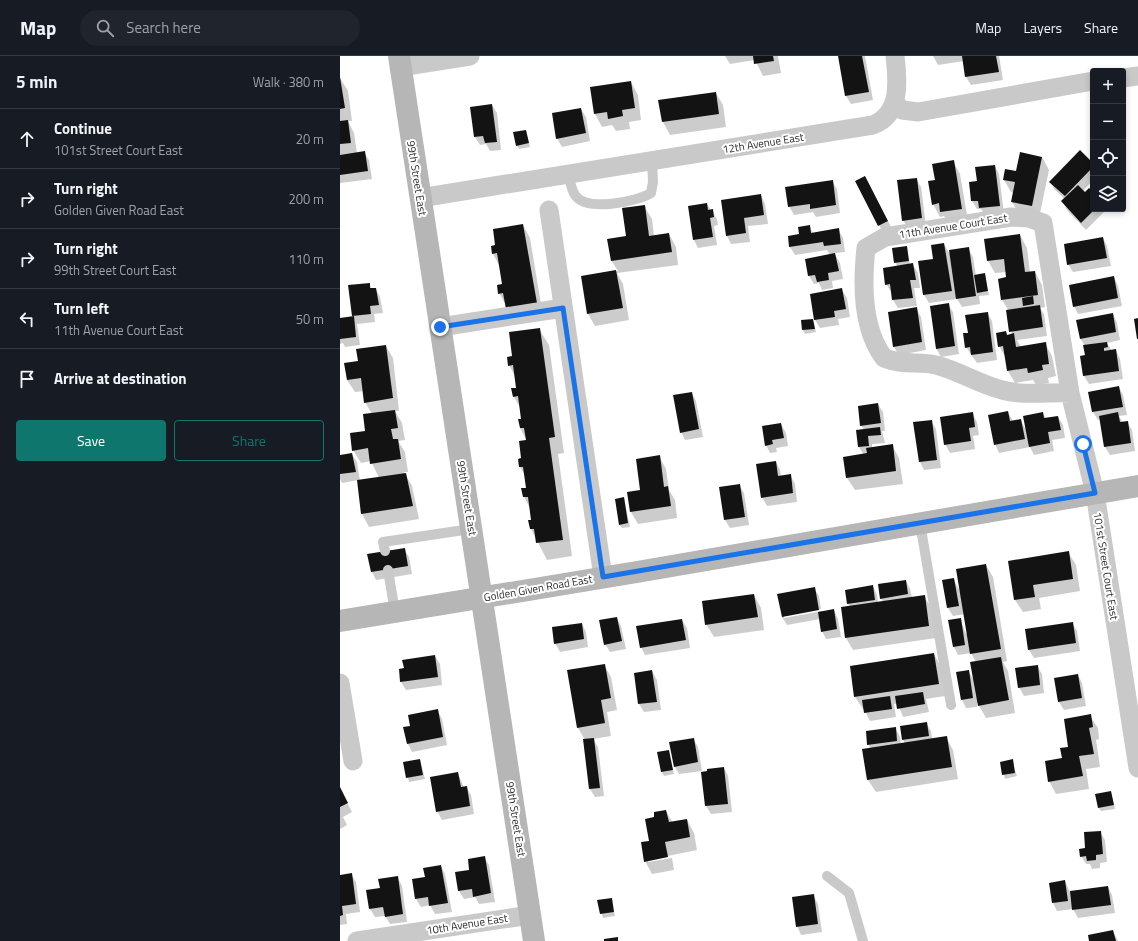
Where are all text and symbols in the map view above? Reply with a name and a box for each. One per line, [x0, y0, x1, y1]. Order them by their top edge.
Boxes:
search box [80, 10, 360, 46]
text: Map [20, 13, 56, 42]
text: Search here [126, 16, 201, 39]
icon: search [94, 17, 116, 39]
text: Map [975, 17, 1001, 38]
text: Layers [1023, 17, 1062, 38]
text: Share [1084, 17, 1118, 38]
map controls [1090, 68, 1126, 212]
button: + [1090, 68, 1126, 104]
text: 5 min [16, 69, 57, 95]
text: Walk · 380 m [253, 72, 324, 92]
button: − [1090, 104, 1126, 140]
text: Continue [54, 117, 112, 140]
icon: ahead [16, 128, 38, 150]
text: 20 m [296, 129, 324, 149]
street label: 12th Avenue East [721, 129, 805, 157]
street label: 99th Street East [403, 139, 431, 217]
text: 101st Street Court East [54, 140, 183, 160]
button: locate [1090, 140, 1126, 176]
button: layers [1090, 176, 1126, 212]
text: Turn right [54, 177, 118, 200]
icon: right [16, 188, 38, 210]
text: 200 m [288, 189, 324, 209]
text: Golden Given Road East [54, 200, 184, 220]
street label: 11th Avenue Court East [898, 210, 1008, 242]
text: Turn right [54, 237, 118, 260]
icon: right [16, 248, 38, 270]
text: 110 m [288, 249, 324, 269]
text: 99th Street Court East [54, 260, 176, 280]
text: Turn left [54, 297, 109, 320]
icon: left [16, 308, 38, 330]
text: 50 m [296, 309, 324, 329]
route end [431, 318, 449, 336]
text: 11th Avenue Court East [54, 320, 183, 340]
text: Arrive at destination [54, 367, 187, 390]
icon: arrive [16, 368, 38, 390]
button: Save [16, 420, 166, 461]
button: Share [174, 420, 324, 461]
route start [1074, 435, 1092, 453]
street label: 99th Street East [453, 459, 481, 537]
street label: 101st Street Court East [1090, 511, 1122, 621]
street label: Golden Given Road East [483, 571, 594, 605]
street label: 99th Street East [502, 780, 530, 858]
street label: 10th Avenue East [425, 910, 509, 938]

